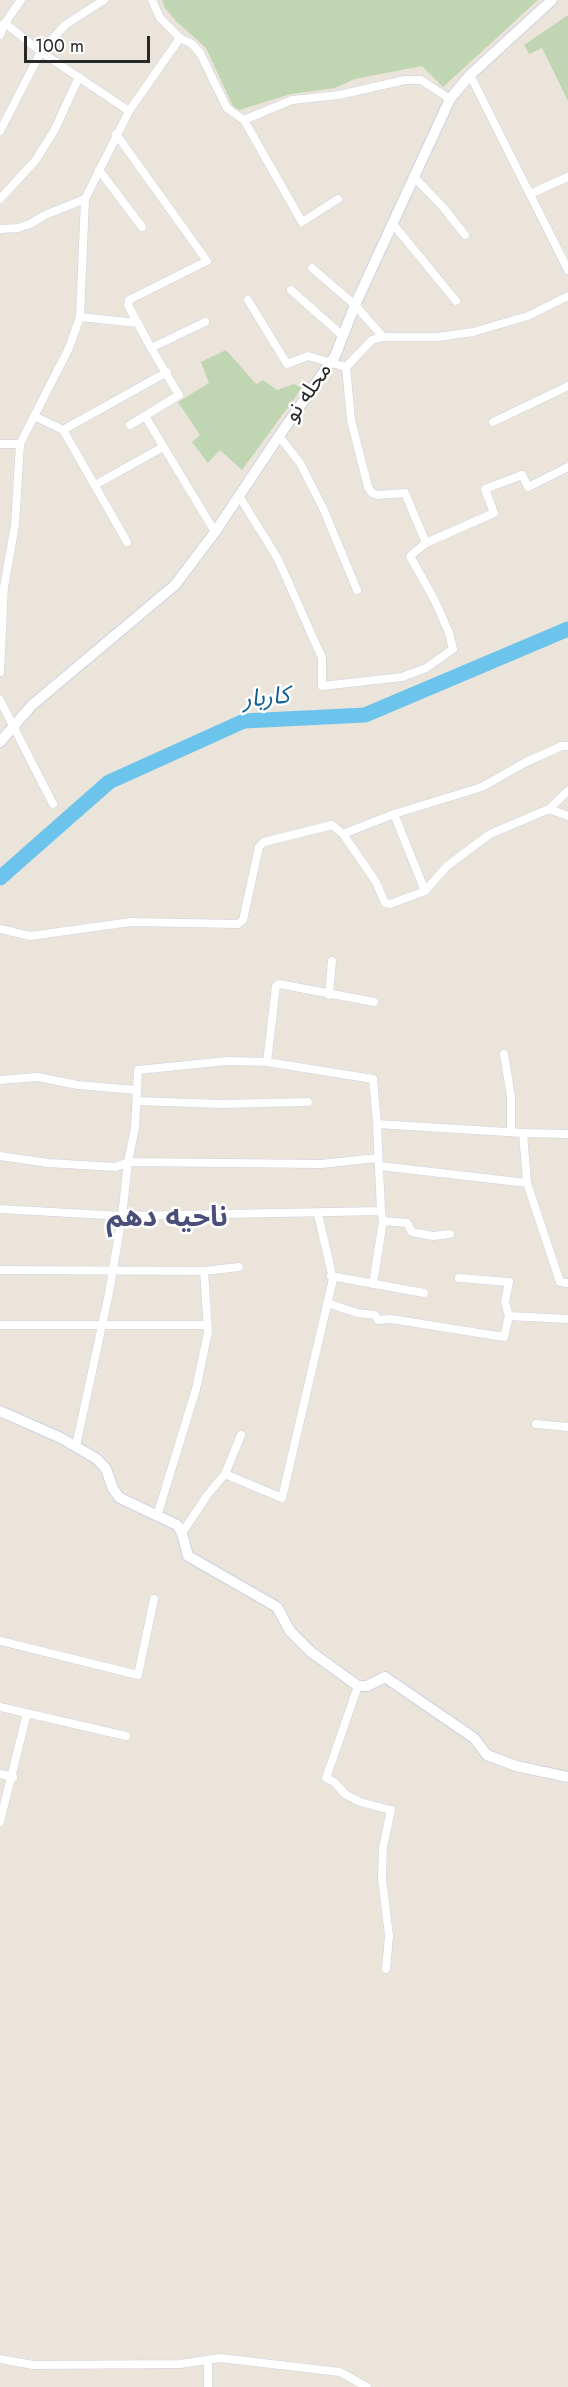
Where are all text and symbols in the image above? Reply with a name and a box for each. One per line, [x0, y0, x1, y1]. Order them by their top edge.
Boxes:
scale bar [27, 24, 153, 62]
text: 100 m [35, 33, 84, 59]
street label: محله نو [279, 358, 339, 428]
water label: کاربار [241, 682, 291, 716]
district label: ناحیه دهم [106, 1202, 228, 1236]

